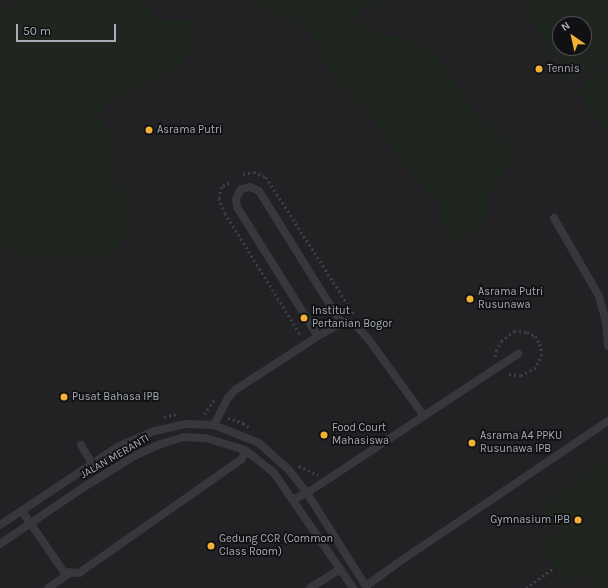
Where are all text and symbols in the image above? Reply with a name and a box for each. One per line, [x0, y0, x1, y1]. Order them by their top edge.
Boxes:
scale bar [18, 16, 118, 42]
north arrow [552, 16, 592, 56]
text: N [559, 19, 572, 34]
text: 50 m [23, 24, 51, 38]
place label: Tennis [547, 62, 580, 76]
marker: Tennis [534, 64, 544, 74]
place label: Asrama Putri [157, 123, 222, 137]
marker: Asrama Putri [144, 125, 154, 135]
place label: Asrama Putri Rusunawa [478, 286, 543, 312]
marker: Asrama Putri Rusunawa [465, 294, 475, 304]
place label: Institut Pertanian Bogor [312, 305, 392, 331]
marker: Institut Pertanian Bogor [299, 313, 309, 323]
place label: Pusat Bahasa IPB [72, 390, 159, 404]
marker: Pusat Bahasa IPB [59, 392, 69, 402]
place label: Food Court Mahasiswa [332, 422, 389, 448]
marker: Food Court Mahasiswa [319, 430, 329, 440]
place label: Asrama A4 PPKU Rusunawa IPB [480, 430, 562, 456]
street label: JALAN MERANTI [78, 432, 152, 482]
marker: Asrama A4 PPKU Rusunawa IPB [467, 438, 477, 448]
place label: Gymnasium IPB [490, 513, 570, 527]
marker: Gymnasium IPB [573, 515, 583, 525]
place label: Gedung CCR (Common Class Room) [219, 533, 333, 559]
marker: Gedung CCR (Common Class Room) [206, 541, 216, 551]

